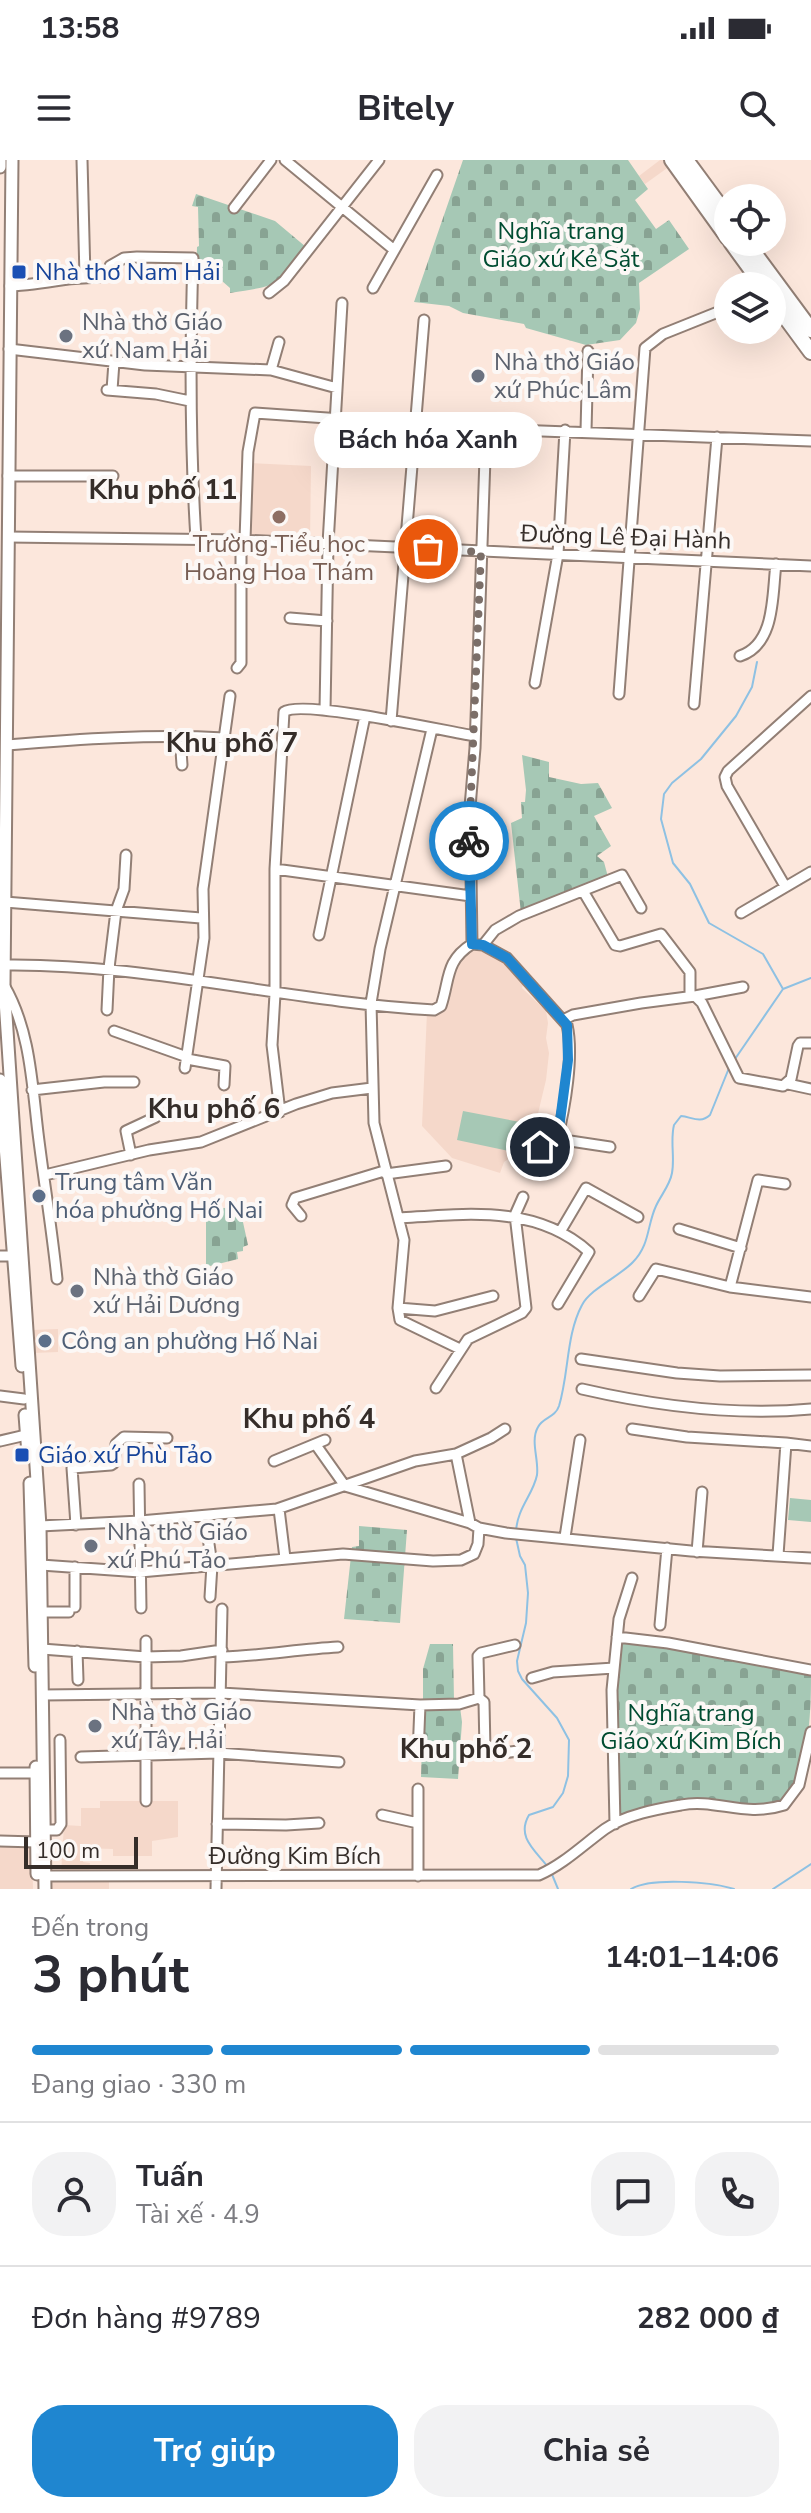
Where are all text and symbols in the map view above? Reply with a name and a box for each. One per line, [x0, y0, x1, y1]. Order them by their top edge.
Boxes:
text: 13:58 [40, 8, 119, 49]
text: Bitely [357, 84, 454, 133]
icon: menu [32, 86, 76, 130]
icon: search [735, 86, 779, 130]
map controls [714, 184, 786, 344]
button: locate [714, 184, 786, 256]
park label: Nghĩa trang Giáo xứ Kẻ Sặt [483, 215, 640, 275]
place label: Nhà thơ Nam Hải [35, 256, 221, 288]
marker: Nhà thơ Nam Hải [10, 263, 28, 281]
button: layers [714, 272, 786, 344]
place label: Nhà thờ Giáo xứ Nam Hải [82, 306, 223, 366]
marker: Nhà thờ Giáo xứ Nam Hải [57, 327, 75, 345]
place label: Nhà thờ Giáo xứ Phúc Lâm [494, 346, 635, 406]
marker: Nhà thờ Giáo xứ Phúc Lâm [469, 367, 487, 385]
callout: Bách hóa Xanh [314, 413, 542, 469]
text: Bách hóa Xanh [338, 422, 518, 457]
district label: Khu phố 11 [88, 471, 238, 509]
marker: Trường Tiểu học Hoàng Hoa Thám [270, 508, 288, 526]
pin [394, 515, 462, 583]
street label: Đường Lê Đại Hành [519, 517, 732, 557]
icon: bag [406, 527, 450, 571]
place label: Trường Tiểu học Hoàng Hoa Thám [184, 528, 374, 588]
district label: Khu phố 7 [166, 724, 298, 762]
courier [429, 801, 509, 881]
icon: bike [447, 819, 491, 863]
district label: Khu phố 6 [148, 1090, 280, 1128]
pin [506, 1113, 574, 1181]
icon: home [518, 1125, 562, 1169]
place label: Trung tâm Văn hóa phường Hố Nai [55, 1166, 263, 1226]
marker: Trung tâm Văn hóa phường Hố Nai [30, 1187, 48, 1205]
place label: Nhà thờ Giáo xứ Hải Dương [93, 1261, 240, 1321]
marker: Nhà thờ Giáo xứ Hải Dương [68, 1282, 86, 1300]
place label: Công an phường Hố Nai [61, 1325, 318, 1357]
marker: Công an phường Hố Nai [36, 1332, 54, 1350]
district label: Khu phố 4 [243, 1400, 375, 1438]
place label: Giáo xứ Phù Tảo [38, 1439, 213, 1471]
marker: Giáo xứ Phù Tảo [13, 1446, 31, 1464]
place label: Nhà thờ Giáo xứ Phú Tảo [107, 1516, 248, 1576]
marker: Nhà thờ Giáo xứ Phú Tảo [82, 1537, 100, 1555]
place label: Nhà thờ Giáo xứ Tây Hải [111, 1696, 252, 1756]
park label: Nghĩa trang Giáo xứ Kim Bích [600, 1697, 782, 1757]
marker: Nhà thờ Giáo xứ Tây Hải [86, 1717, 104, 1735]
district label: Khu phố 2 [400, 1730, 532, 1768]
scale bar [24, 1833, 138, 1869]
text: 100 m [36, 1836, 100, 1866]
street label: Đường Kim Bích [208, 1840, 381, 1872]
text: Đến trong [32, 1910, 149, 1945]
text: 14:01–14:06 [605, 1937, 779, 1978]
text: 3 phút [32, 1939, 189, 2010]
text: Đang giao · 330 m [32, 2067, 246, 2102]
button: person [32, 2152, 116, 2236]
button: chat [591, 2152, 675, 2236]
button: phone [695, 2152, 779, 2236]
text: Tuấn [136, 2156, 204, 2197]
text: Tài xế · 4.9 [136, 2197, 260, 2232]
text: Đơn hàng #9789 [32, 2298, 261, 2339]
text: 282 000 ₫ [637, 2298, 779, 2339]
button: Trợ giúp [32, 2405, 398, 2497]
button: Chia sẻ [414, 2405, 779, 2497]

